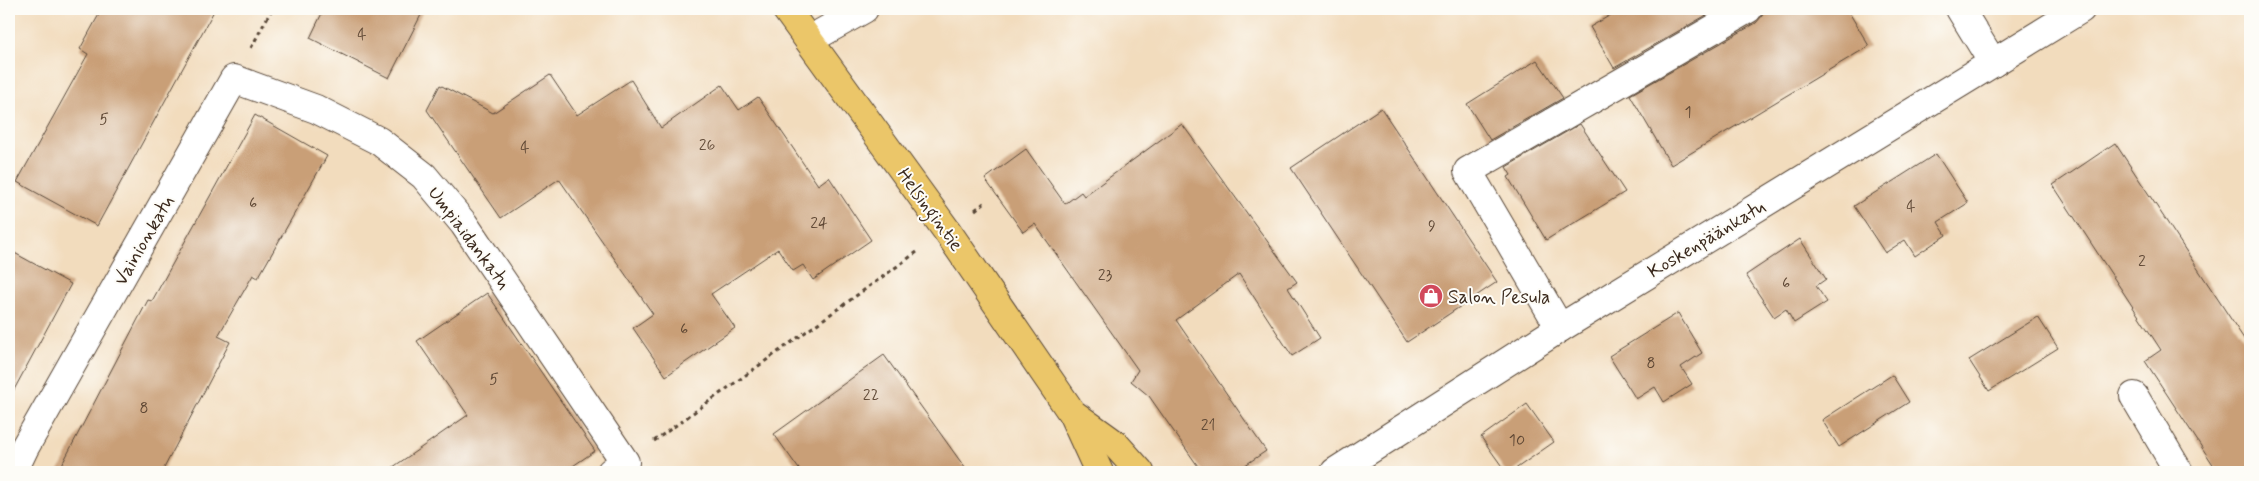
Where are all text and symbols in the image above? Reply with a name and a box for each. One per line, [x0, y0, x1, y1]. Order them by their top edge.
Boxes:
house number: 4 [357, 24, 367, 45]
house number: 1 [1684, 102, 1692, 123]
house number: 5 [99, 109, 109, 130]
house number: 26 [699, 135, 715, 156]
house number: 4 [520, 137, 530, 158]
street label: Helsingintie [889, 163, 968, 258]
street label: Umpiaidankatu [422, 181, 516, 294]
street label: Vainionkatu [108, 191, 180, 290]
house number: 6 [249, 193, 257, 214]
street label: Koskenpäänkatu [1643, 194, 1770, 284]
house number: 4 [1906, 196, 1916, 217]
house number: 24 [810, 213, 828, 234]
house number: 9 [1428, 216, 1436, 237]
house number: 2 [2138, 251, 2146, 272]
house number: 23 [1098, 265, 1113, 286]
house number: 6 [1782, 273, 1790, 294]
shop icon: Salon Pesula [1418, 283, 1444, 309]
place label: Salon Pesula [1448, 285, 1550, 310]
house number: 6 [680, 319, 688, 340]
house number: 8 [1646, 353, 1656, 374]
house number: 5 [489, 369, 499, 390]
house number: 22 [863, 385, 879, 406]
house number: 8 [139, 398, 149, 419]
house number: 21 [1201, 415, 1215, 436]
house number: 10 [1509, 430, 1525, 451]

